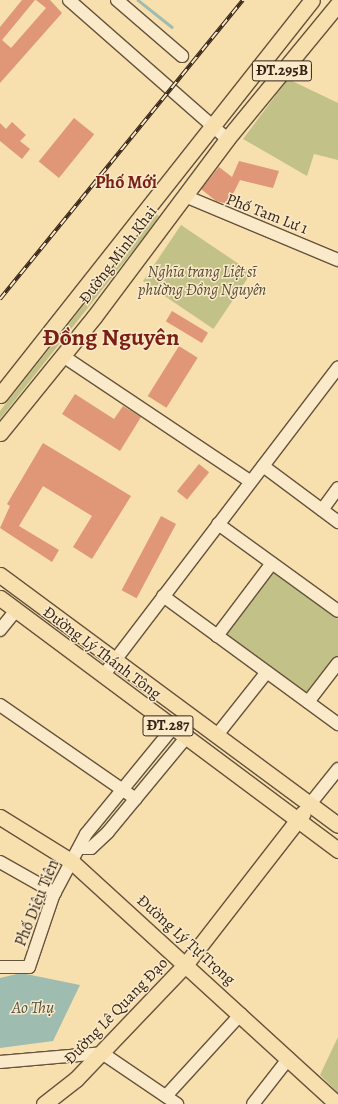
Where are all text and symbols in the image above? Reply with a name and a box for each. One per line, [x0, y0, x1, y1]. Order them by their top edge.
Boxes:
road number: ĐT.295B [251, 58, 313, 84]
district label: Phố Mới [95, 171, 157, 193]
street label: Phố Tam Lư 1 [223, 190, 311, 238]
street label: Đường Minh Khai [75, 202, 161, 308]
park label: Nghĩa trang Liệt sĩ phường Đồng Nguyên [138, 262, 266, 300]
district label: Đồng Nguyên [43, 324, 179, 352]
street label: Đường Lý Thánh Tông [39, 602, 165, 704]
road number: ĐT.287 [142, 713, 194, 739]
street label: Phố Diệu Tiên [11, 857, 63, 949]
street label: Đường Lý Tự Trọng [133, 891, 239, 989]
street label: Đường Lê Quang Đạo [60, 954, 172, 1068]
water label: Ao Thụ [12, 998, 54, 1018]

